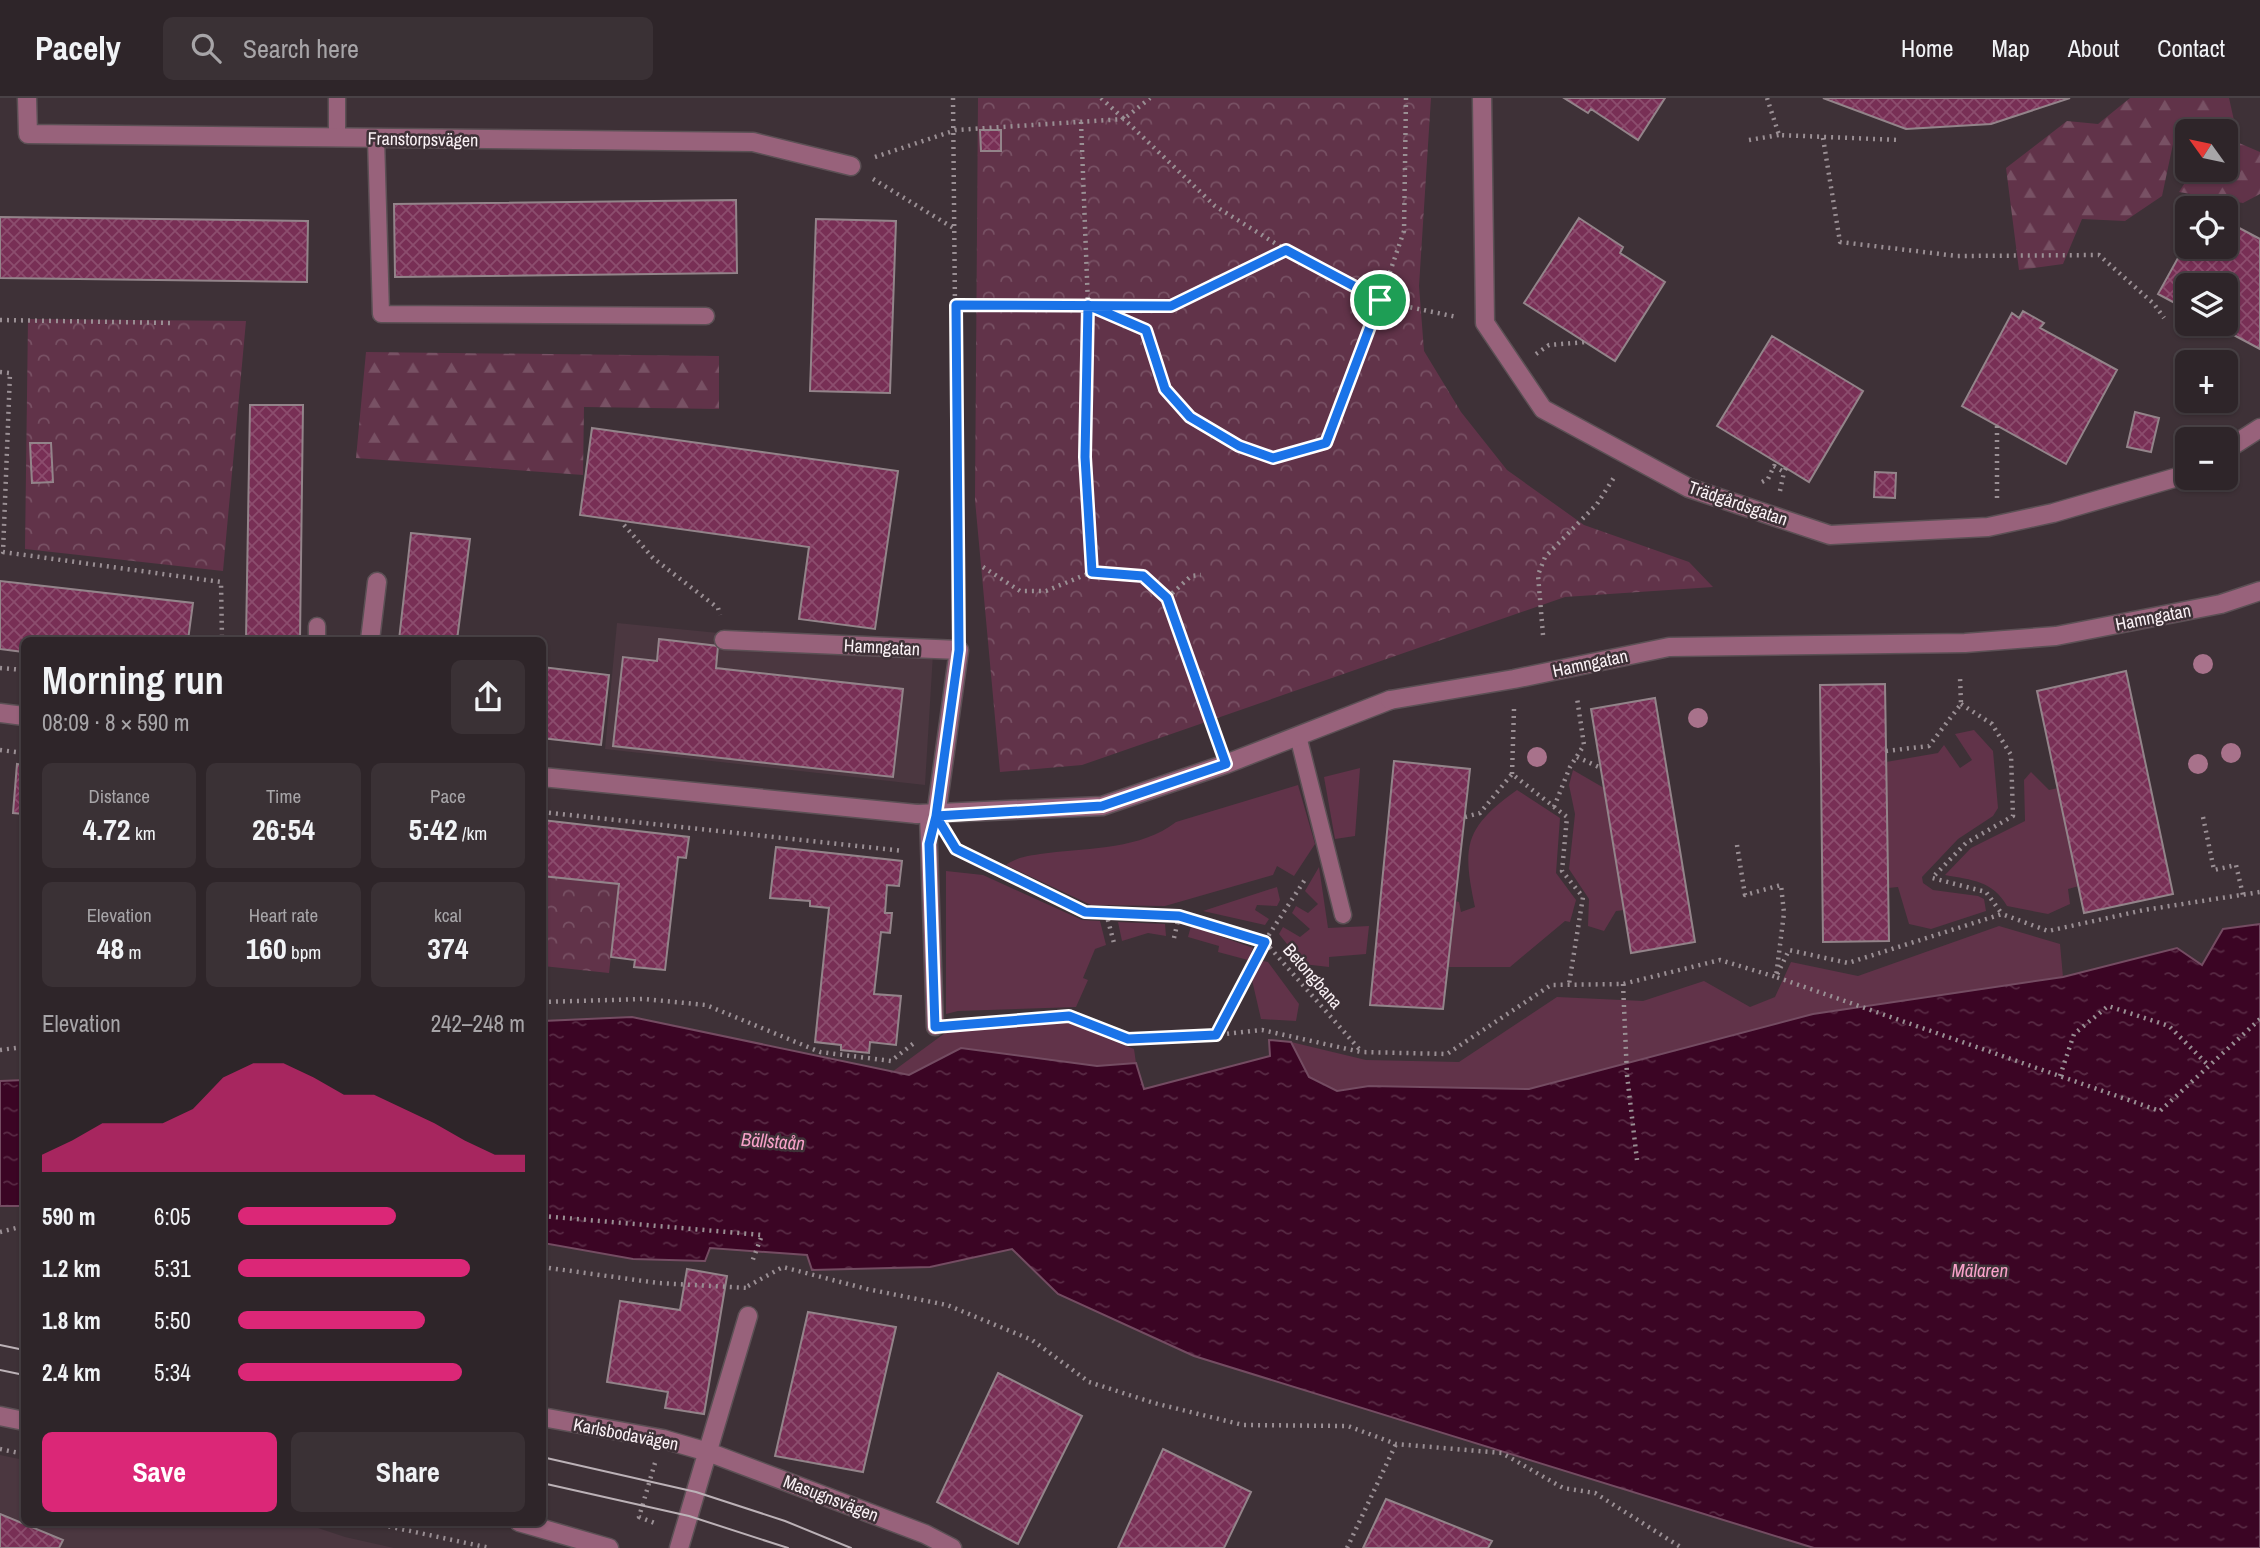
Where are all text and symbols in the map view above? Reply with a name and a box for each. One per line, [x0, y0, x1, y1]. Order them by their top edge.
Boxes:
search box [163, 17, 653, 80]
text: Pacely [35, 26, 121, 70]
icon: search [187, 29, 225, 67]
text: Search here [243, 31, 359, 66]
text: Home [1901, 32, 1953, 64]
text: Map [1991, 32, 2030, 64]
text: About [2068, 32, 2119, 64]
text: Contact [2157, 32, 2225, 64]
north arrow [2175, 119, 2238, 182]
map controls [2175, 119, 2238, 490]
street label: Franstorpsvägen [367, 126, 479, 152]
button: locate [2175, 196, 2238, 259]
pin [1350, 270, 1410, 330]
button: layers [2175, 273, 2238, 336]
icon: arrive [1361, 281, 1399, 319]
button: + [2175, 350, 2238, 413]
button: − [2175, 427, 2238, 490]
street label: Trädgårdsgatan [1685, 474, 1791, 532]
street label: Hamngatan [2113, 597, 2193, 637]
street label: Hamngatan [843, 633, 921, 661]
street label: Hamngatan [1550, 643, 1630, 683]
text: Morning run [42, 655, 224, 706]
button: share [451, 660, 525, 734]
text: 08:09 · 8 × 590 m [42, 707, 189, 738]
text: Distance [88, 783, 150, 809]
text: Time [266, 783, 301, 809]
text: Pace [430, 783, 466, 809]
text: 4.72 [83, 809, 131, 849]
text: 26:54 [252, 809, 315, 849]
text: 5:42 [408, 809, 458, 849]
text: km [131, 820, 156, 846]
text: /km [458, 820, 487, 846]
text: Elevation [87, 902, 152, 928]
text: Heart rate [249, 902, 318, 928]
text: kcal [434, 902, 462, 928]
text: 48 [97, 928, 124, 968]
text: 160 [246, 928, 287, 968]
text: 374 [427, 928, 468, 968]
street label: Betongbana [1277, 938, 1349, 1014]
text: m [124, 939, 142, 965]
text: bpm [287, 939, 321, 965]
text: Elevation [42, 1008, 121, 1039]
text: 242–248 m [431, 1008, 525, 1039]
water label: Bällstaån [740, 1126, 806, 1156]
text: 590 m [42, 1201, 95, 1232]
text: 6:05 [154, 1201, 191, 1232]
text: 1.2 km [42, 1253, 101, 1284]
text: 5:31 [154, 1253, 191, 1284]
water label: Mälaren [1952, 1257, 2008, 1283]
text: 1.8 km [42, 1305, 101, 1336]
text: 5:50 [154, 1305, 191, 1336]
text: 2.4 km [42, 1357, 101, 1388]
text: 5:34 [154, 1357, 191, 1388]
street label: Karlsbodavägen [571, 1412, 681, 1456]
button: Save [42, 1432, 277, 1512]
button: Share [291, 1432, 525, 1512]
street label: Masugnsvägen [780, 1468, 882, 1528]

